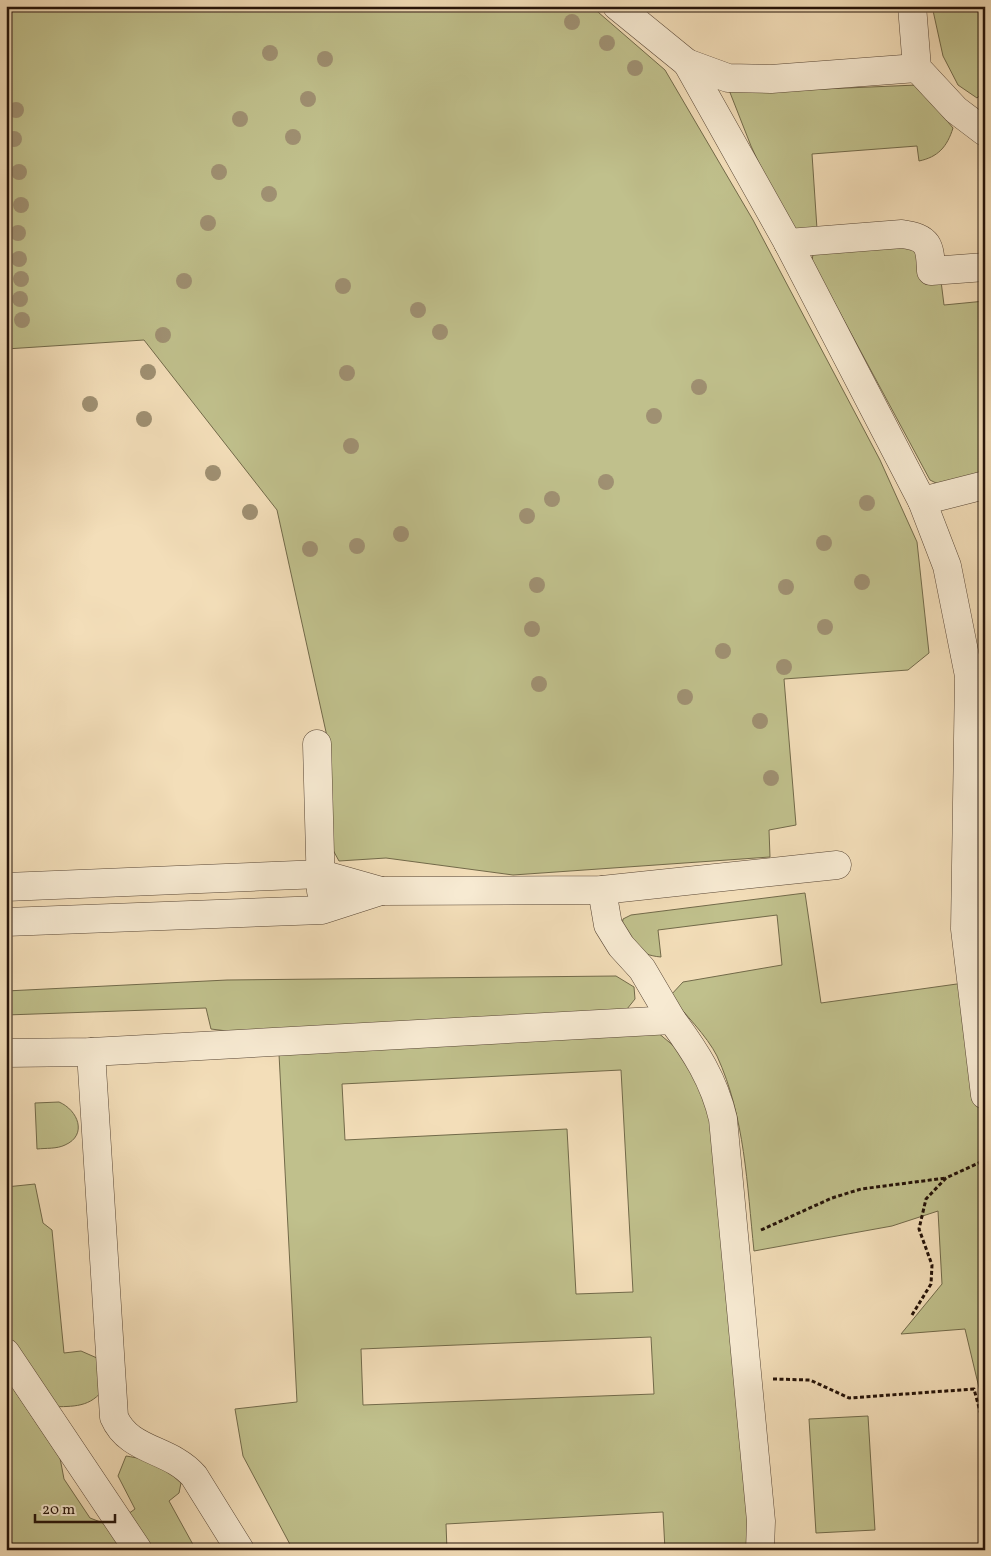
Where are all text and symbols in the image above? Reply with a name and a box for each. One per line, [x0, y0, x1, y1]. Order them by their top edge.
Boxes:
scale bar [35, 1491, 115, 1523]
text: 20 m [42, 1500, 75, 1521]

